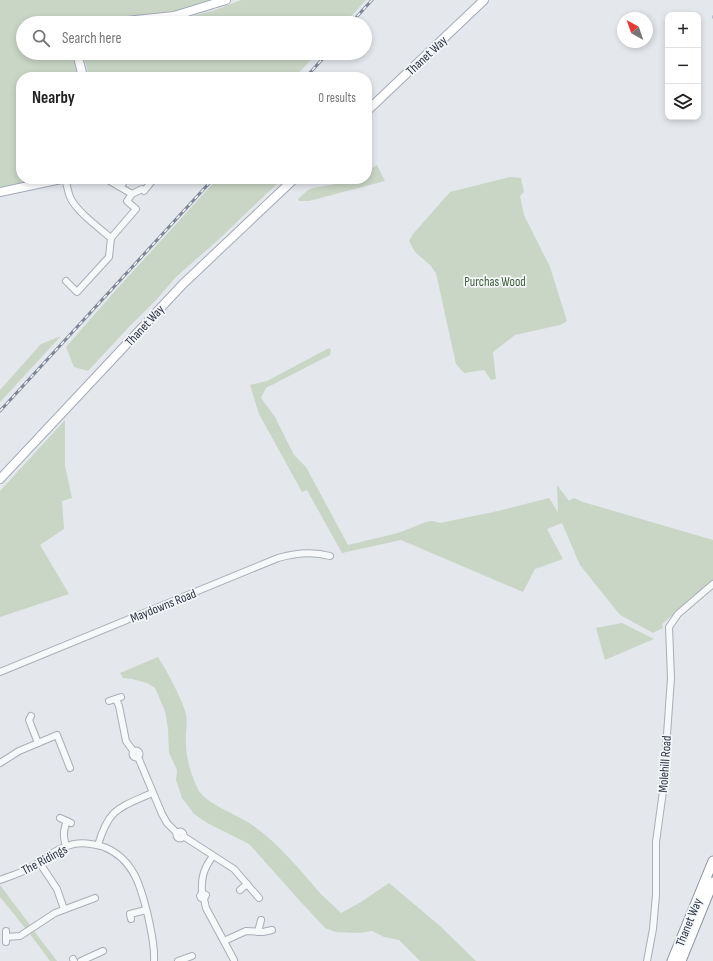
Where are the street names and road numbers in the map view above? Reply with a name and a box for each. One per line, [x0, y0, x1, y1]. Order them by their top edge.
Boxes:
street label: Thanet Way [403, 33, 451, 79]
street label: Thanet Way [122, 302, 168, 350]
street label: Maydowns Road [128, 585, 199, 626]
street label: Molehill Road [655, 735, 675, 793]
street label: The Ridings [19, 841, 70, 879]
street label: Thanet Way [672, 896, 706, 949]

